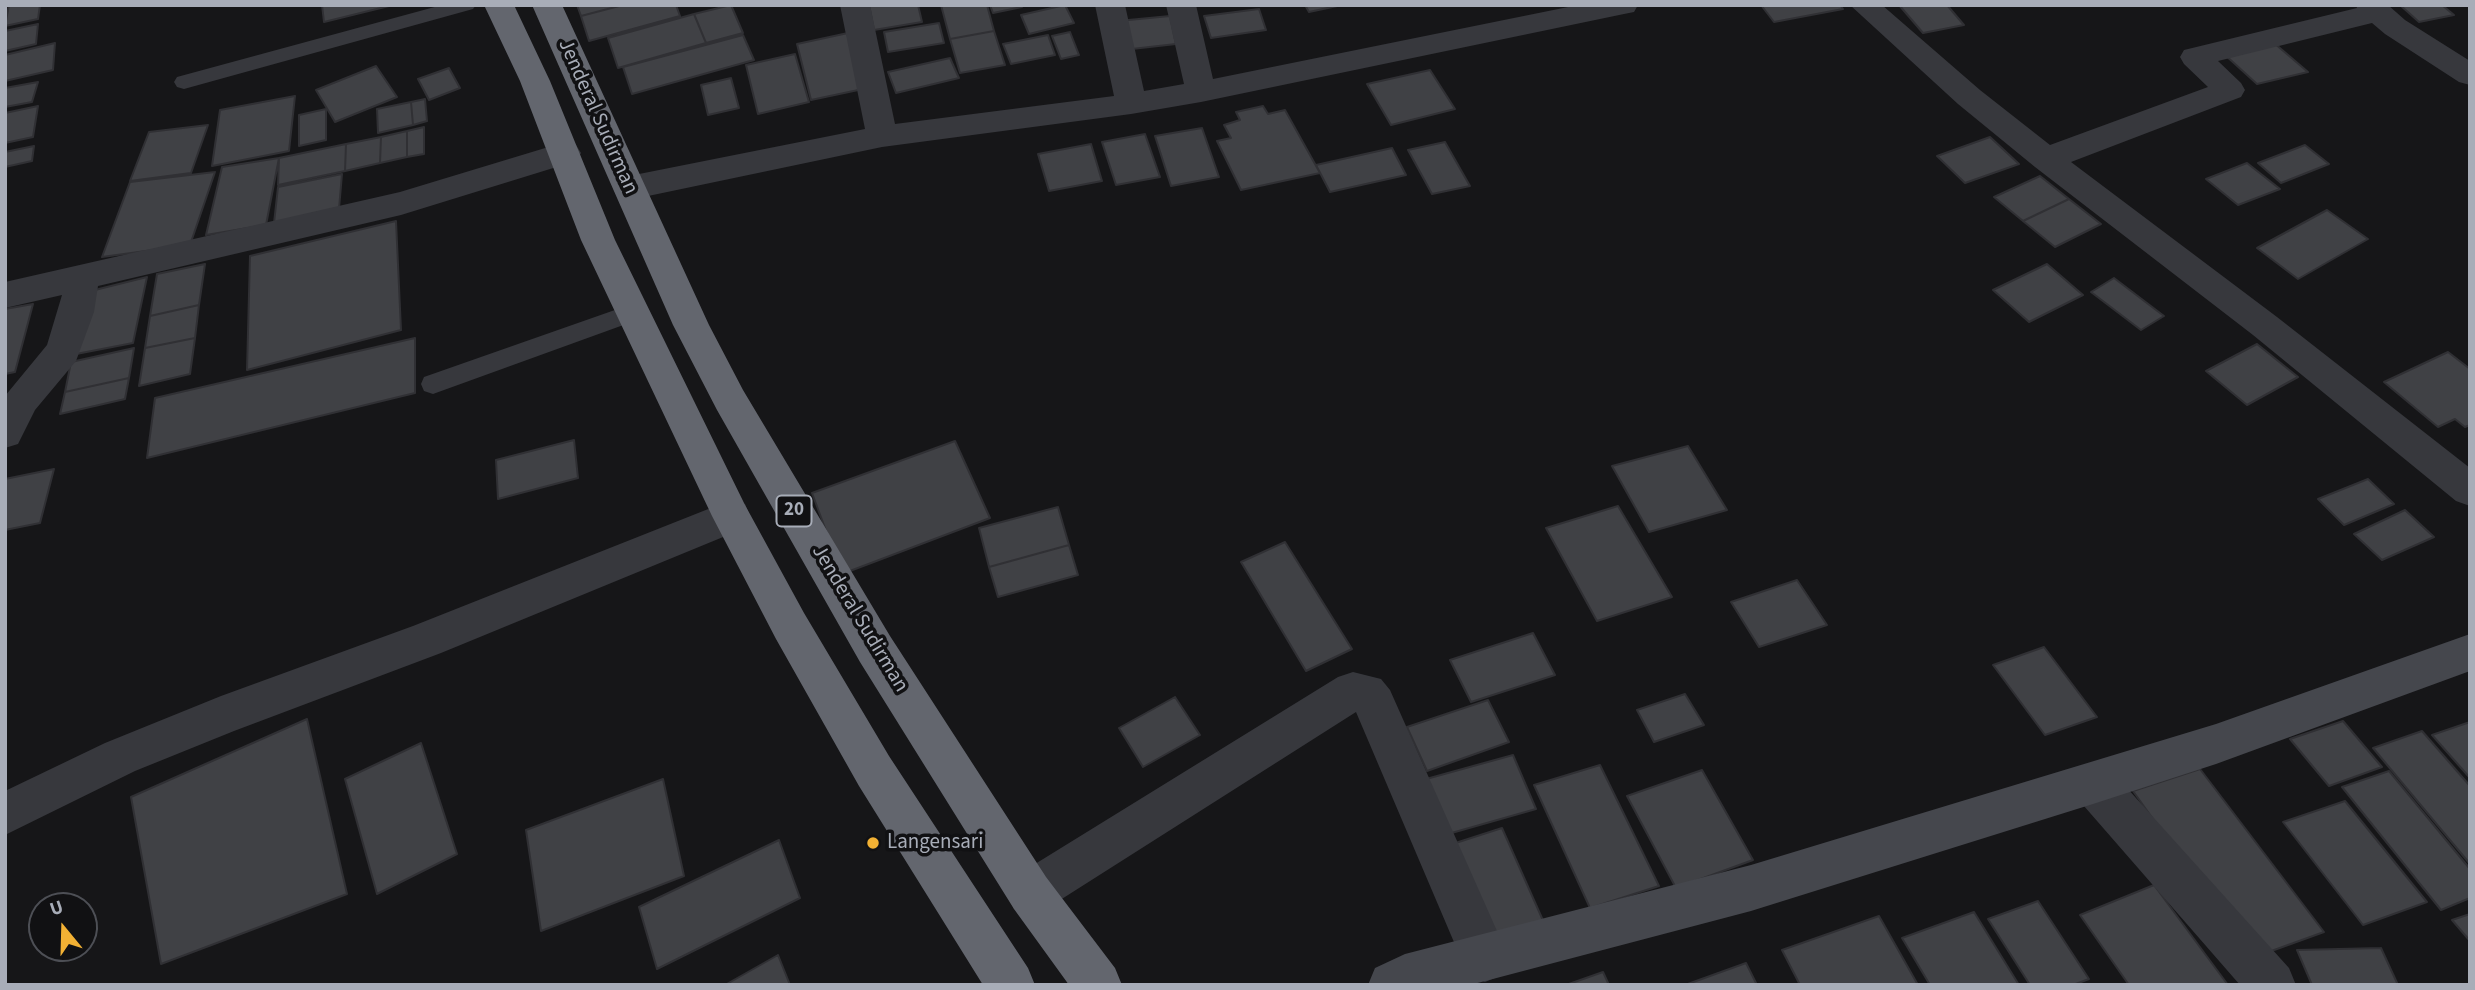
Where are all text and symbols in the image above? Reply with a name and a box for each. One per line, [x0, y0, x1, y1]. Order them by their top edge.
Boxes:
street label: Jenderal Sudirman [551, 36, 643, 198]
road number: 20 [776, 496, 812, 526]
street label: Jenderal Sudirman [805, 541, 913, 697]
place label: Langensari [887, 830, 983, 856]
marker: Langensari [865, 835, 881, 851]
north arrow [28, 892, 98, 962]
text: U [46, 894, 67, 923]

